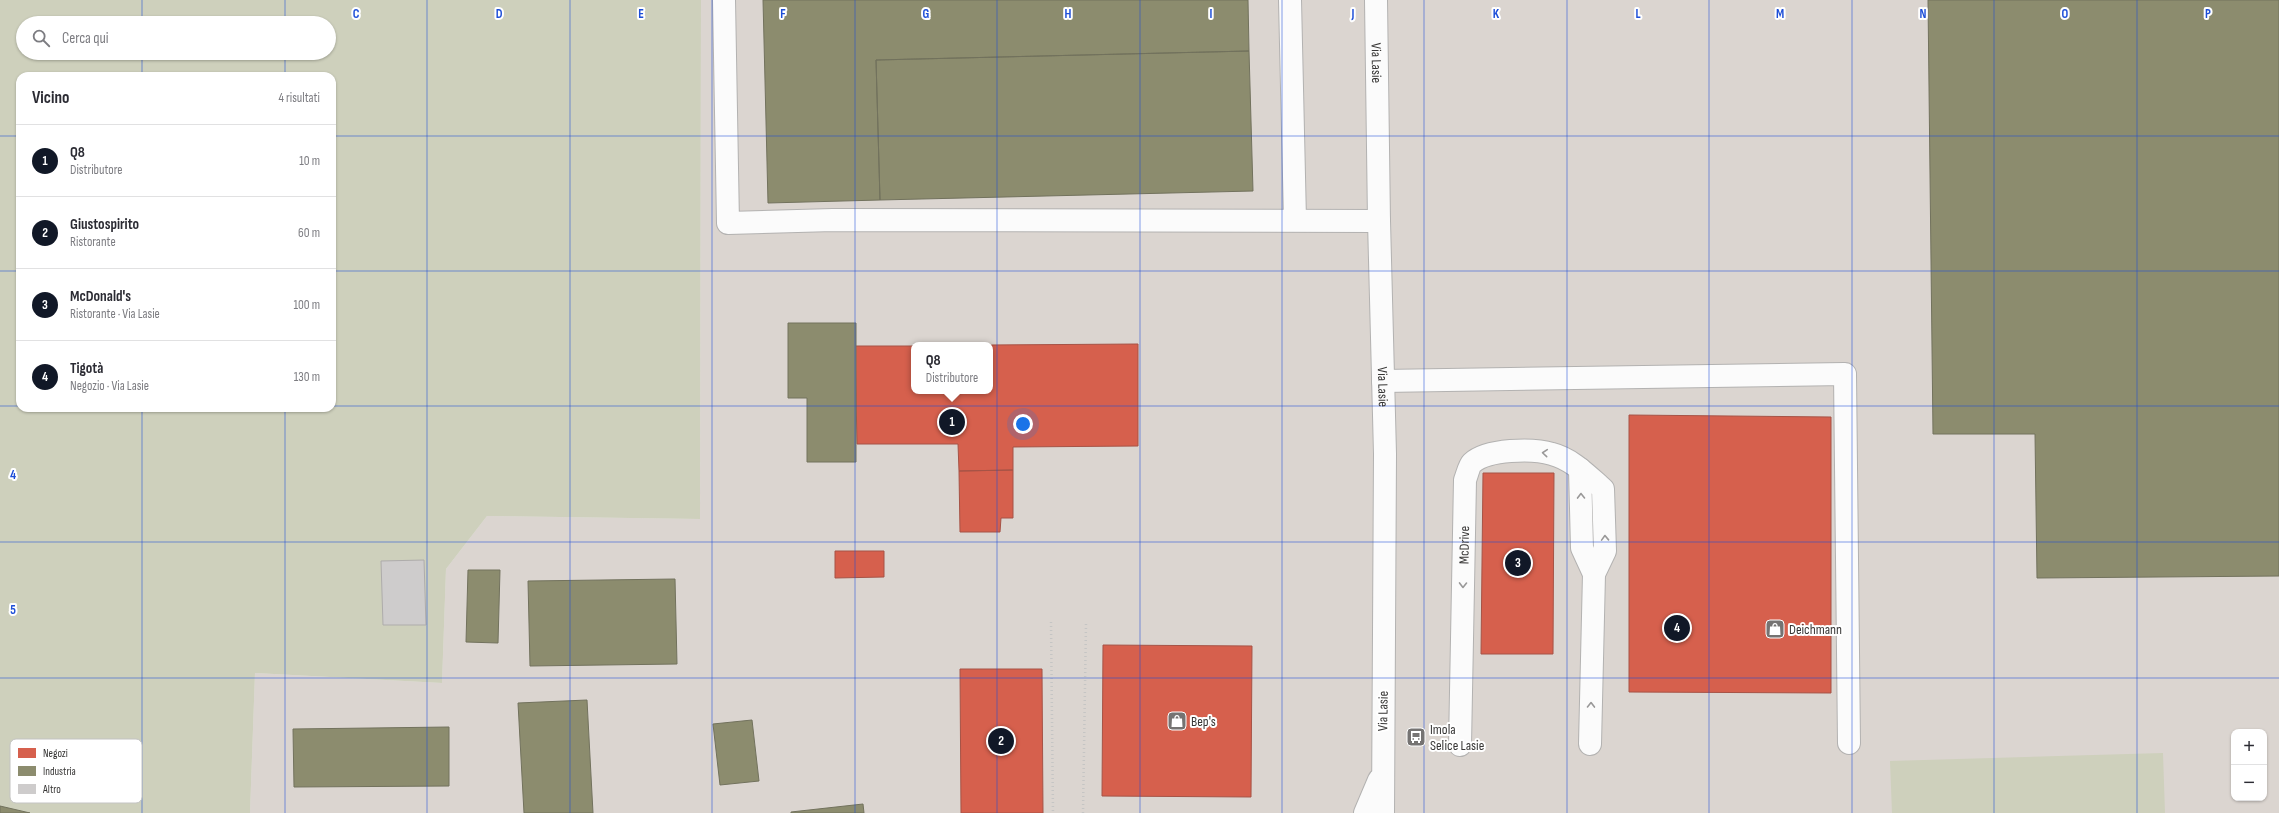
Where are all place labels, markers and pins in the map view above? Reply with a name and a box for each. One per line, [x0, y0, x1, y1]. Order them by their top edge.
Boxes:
pin: 1 [939, 407, 965, 437]
pin: 3 [1505, 548, 1531, 578]
pin: 4 [1664, 613, 1690, 643]
shop icon: Deichmann [1764, 618, 1786, 640]
place label: Deichmann [1789, 621, 1842, 638]
shop icon: Bep's [1166, 710, 1188, 732]
place label: Bep's [1191, 713, 1216, 730]
place label: Imola Selice Lasie [1430, 721, 1484, 754]
pin: 2 [988, 726, 1014, 756]
bus stop icon: Imola Selice Lasie [1405, 726, 1427, 748]

